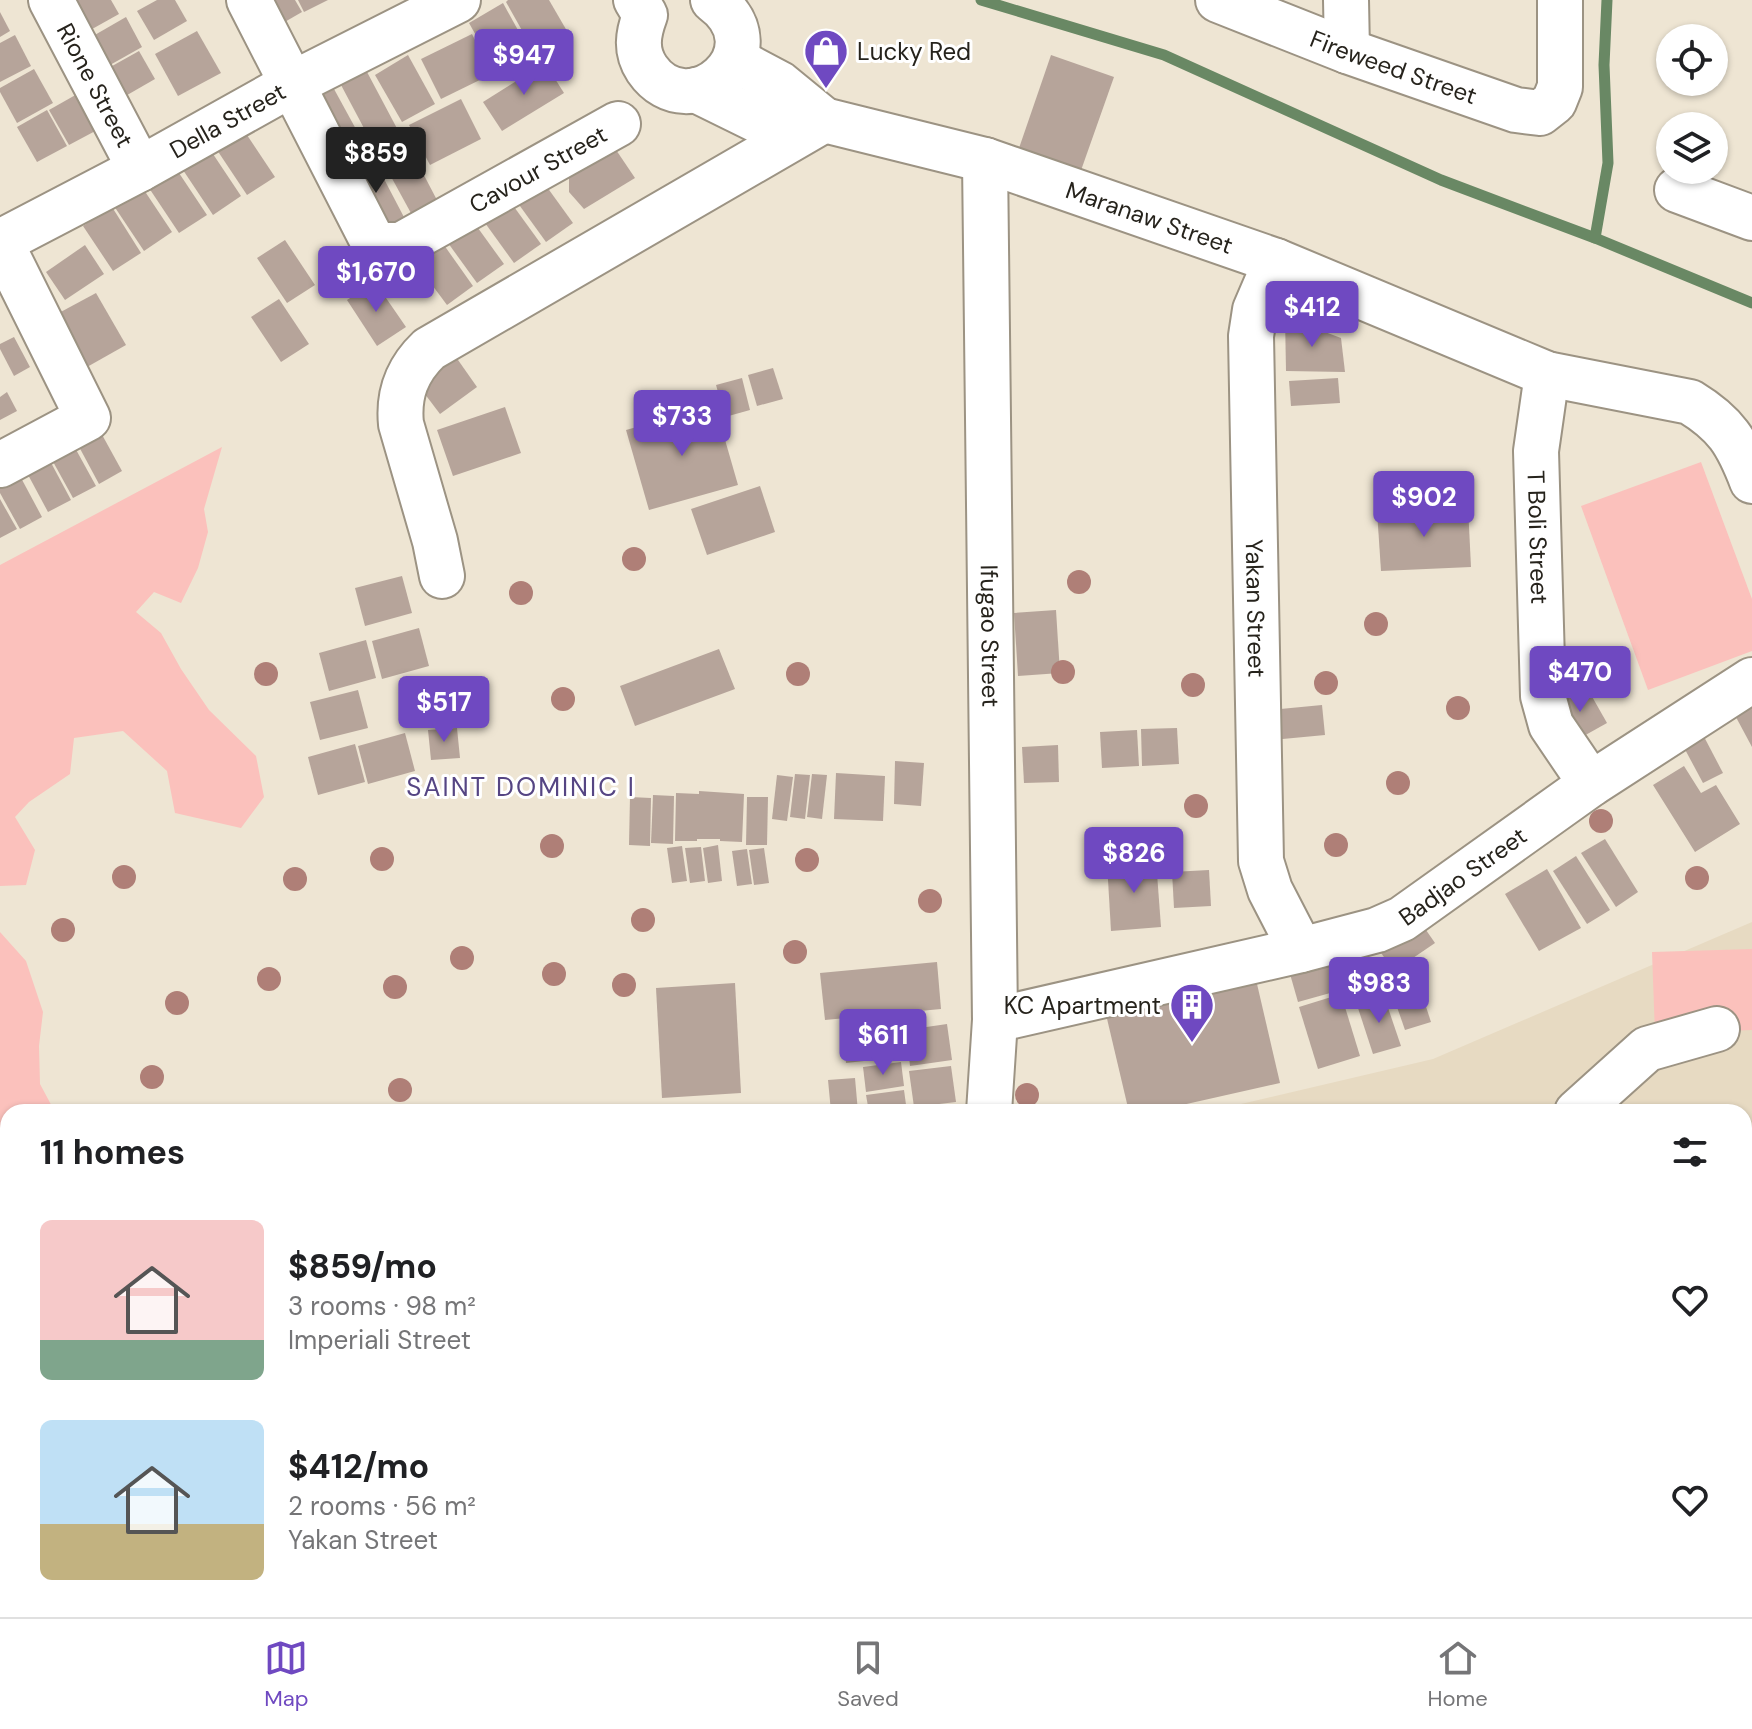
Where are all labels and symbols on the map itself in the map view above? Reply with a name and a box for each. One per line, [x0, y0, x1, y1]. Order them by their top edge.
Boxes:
street label: Rione Street [50, 17, 141, 152]
street label: Fireweed Street [1306, 23, 1481, 111]
shop icon: Lucky Red [802, 27, 850, 90]
pin: $947 [477, 29, 571, 97]
place label: Lucky Red [857, 36, 971, 67]
street label: Della Street [164, 75, 291, 165]
street label: Cavour Street [463, 118, 612, 220]
pin: $859 [329, 127, 423, 195]
street label: Maranaw Street [1062, 174, 1237, 260]
pin: $1,670 [311, 246, 441, 314]
pin: $412 [1265, 281, 1359, 349]
pin: $733 [635, 390, 729, 458]
street label: T Boli Street [1521, 470, 1556, 605]
pin: $902 [1377, 471, 1471, 539]
street label: Yakan Street [1239, 539, 1273, 678]
street label: Ifugao Street [974, 564, 1007, 708]
pin: $470 [1533, 646, 1627, 714]
pin: $517 [397, 676, 491, 744]
district label: SAINT DOMINIC I [406, 770, 636, 804]
street label: Badjao Street [1392, 820, 1533, 932]
pin: $826 [1087, 827, 1181, 895]
pin: $983 [1332, 957, 1426, 1025]
building icon: KC Apartment [1168, 981, 1216, 1044]
place label: KC Apartment [1004, 990, 1161, 1021]
pin: $611 [836, 1009, 930, 1077]

